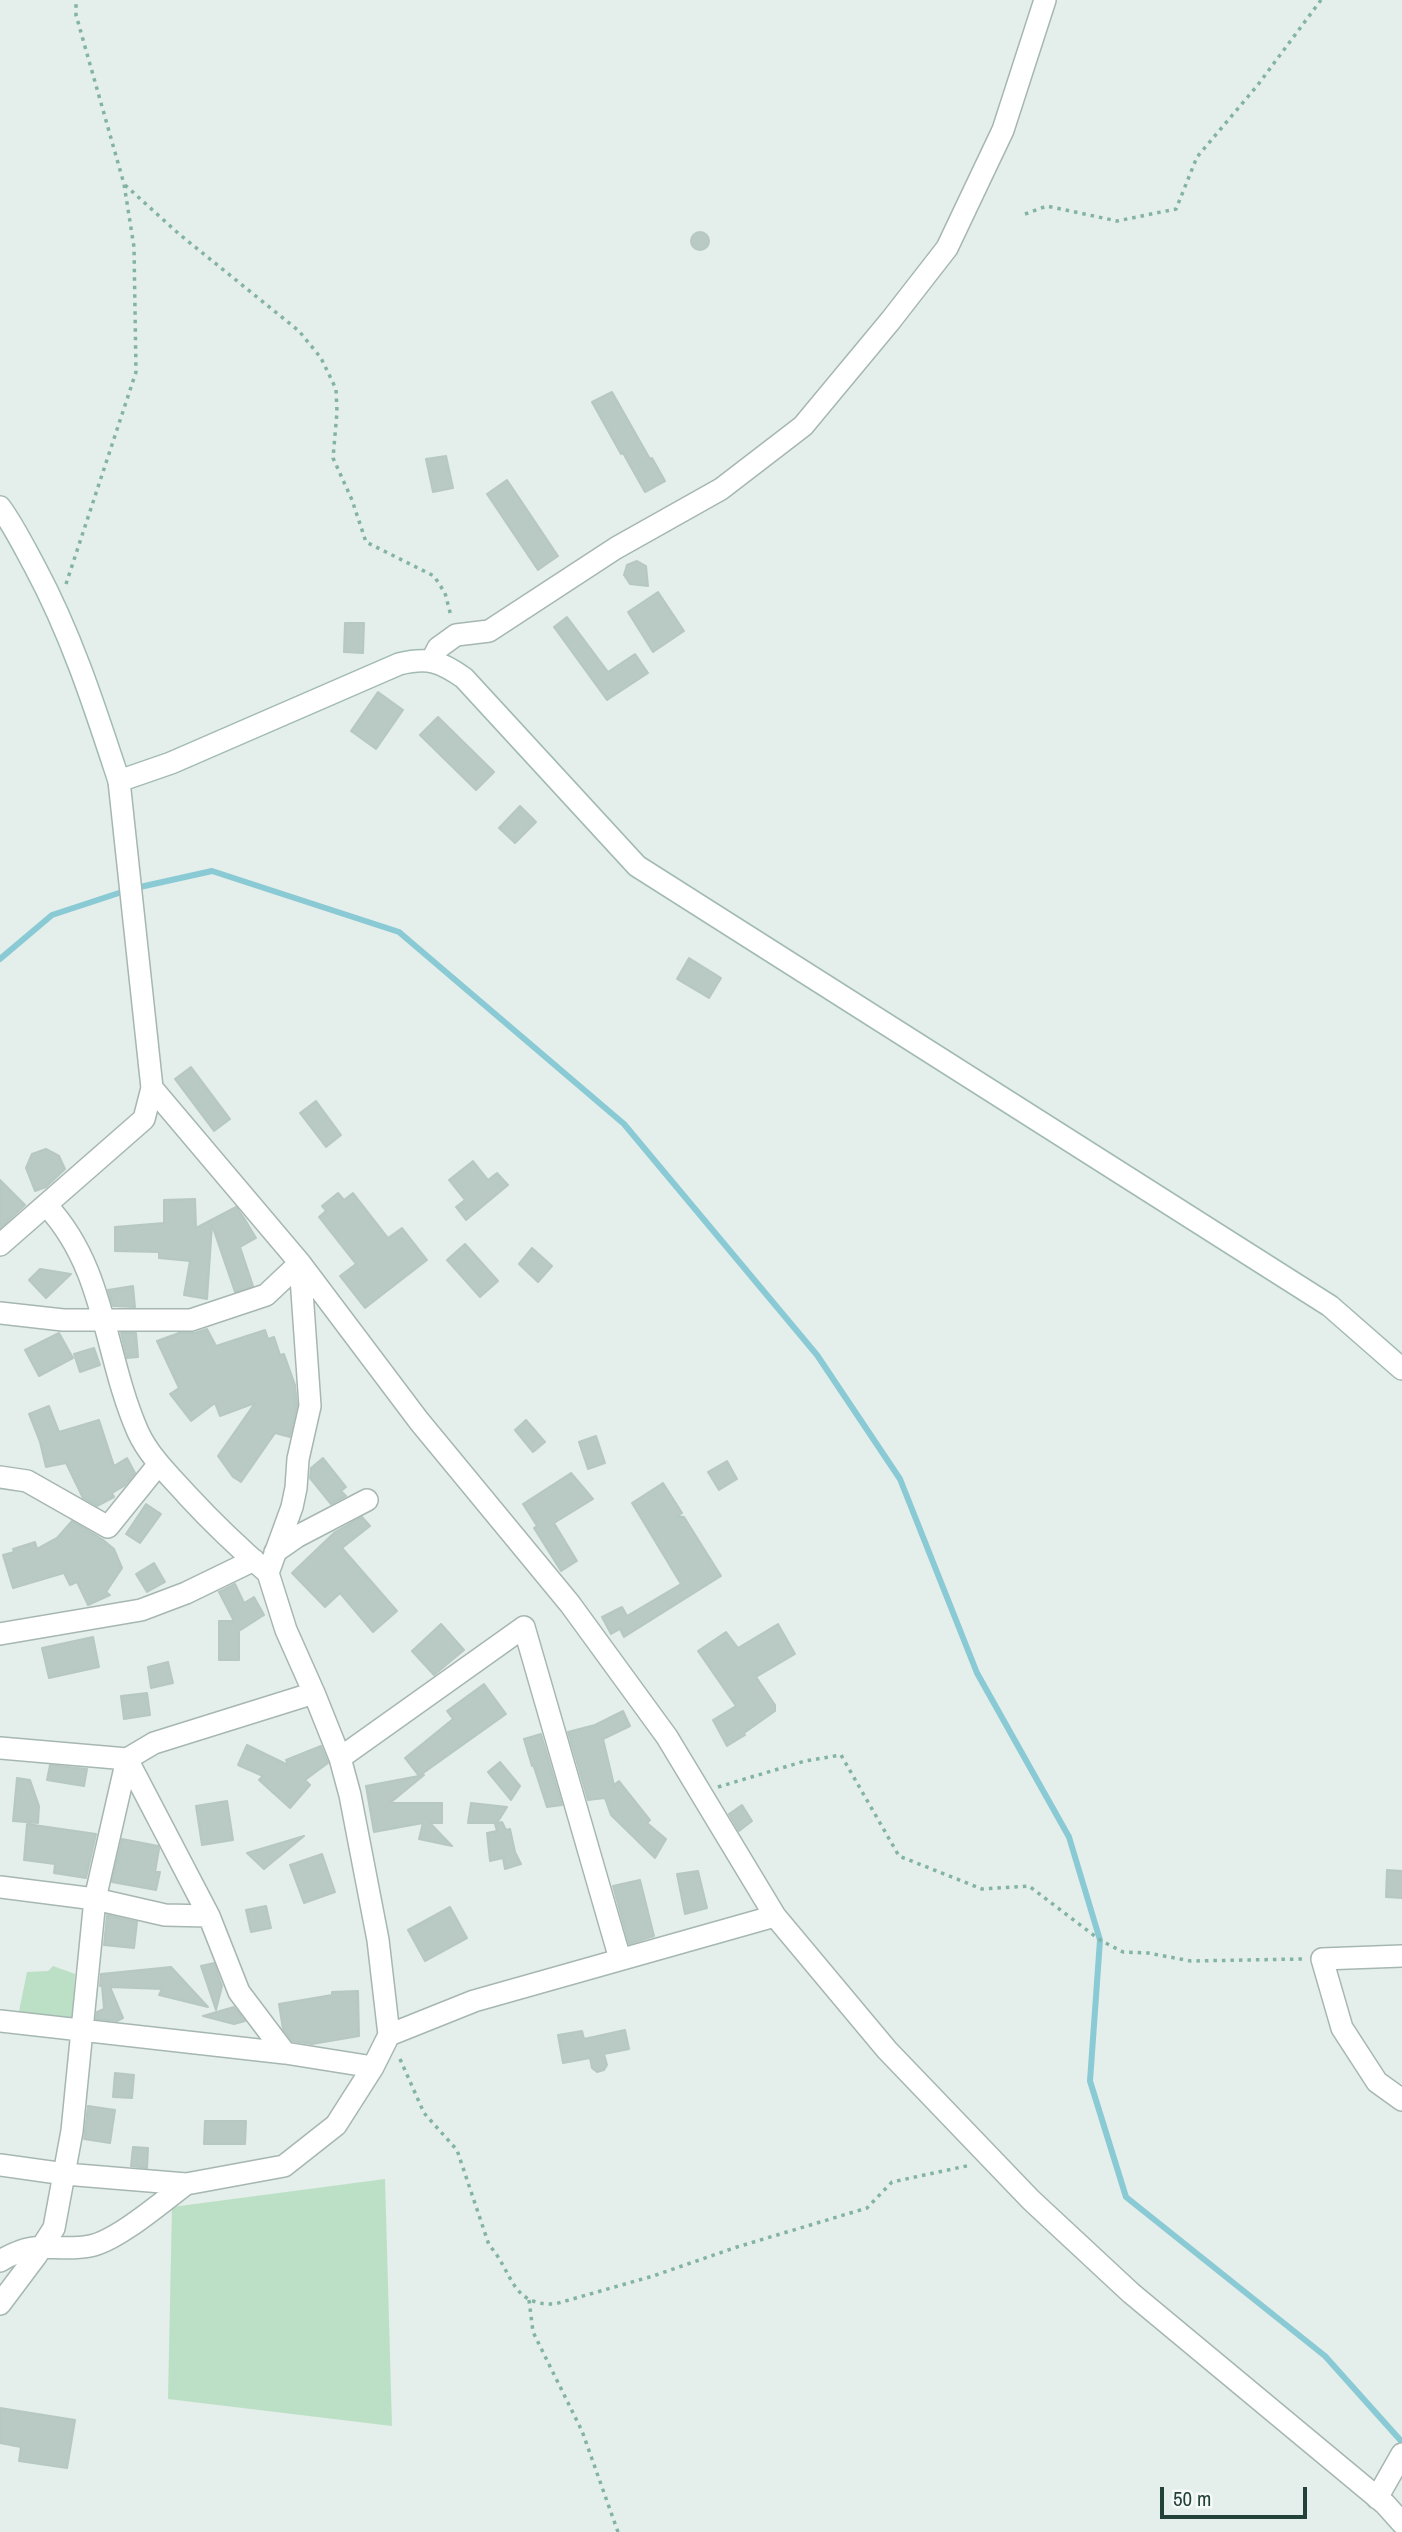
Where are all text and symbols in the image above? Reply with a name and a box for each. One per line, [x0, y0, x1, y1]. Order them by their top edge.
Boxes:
scale bar [1164, 2472, 1311, 2516]
text: 50 m [1173, 2484, 1211, 2513]

